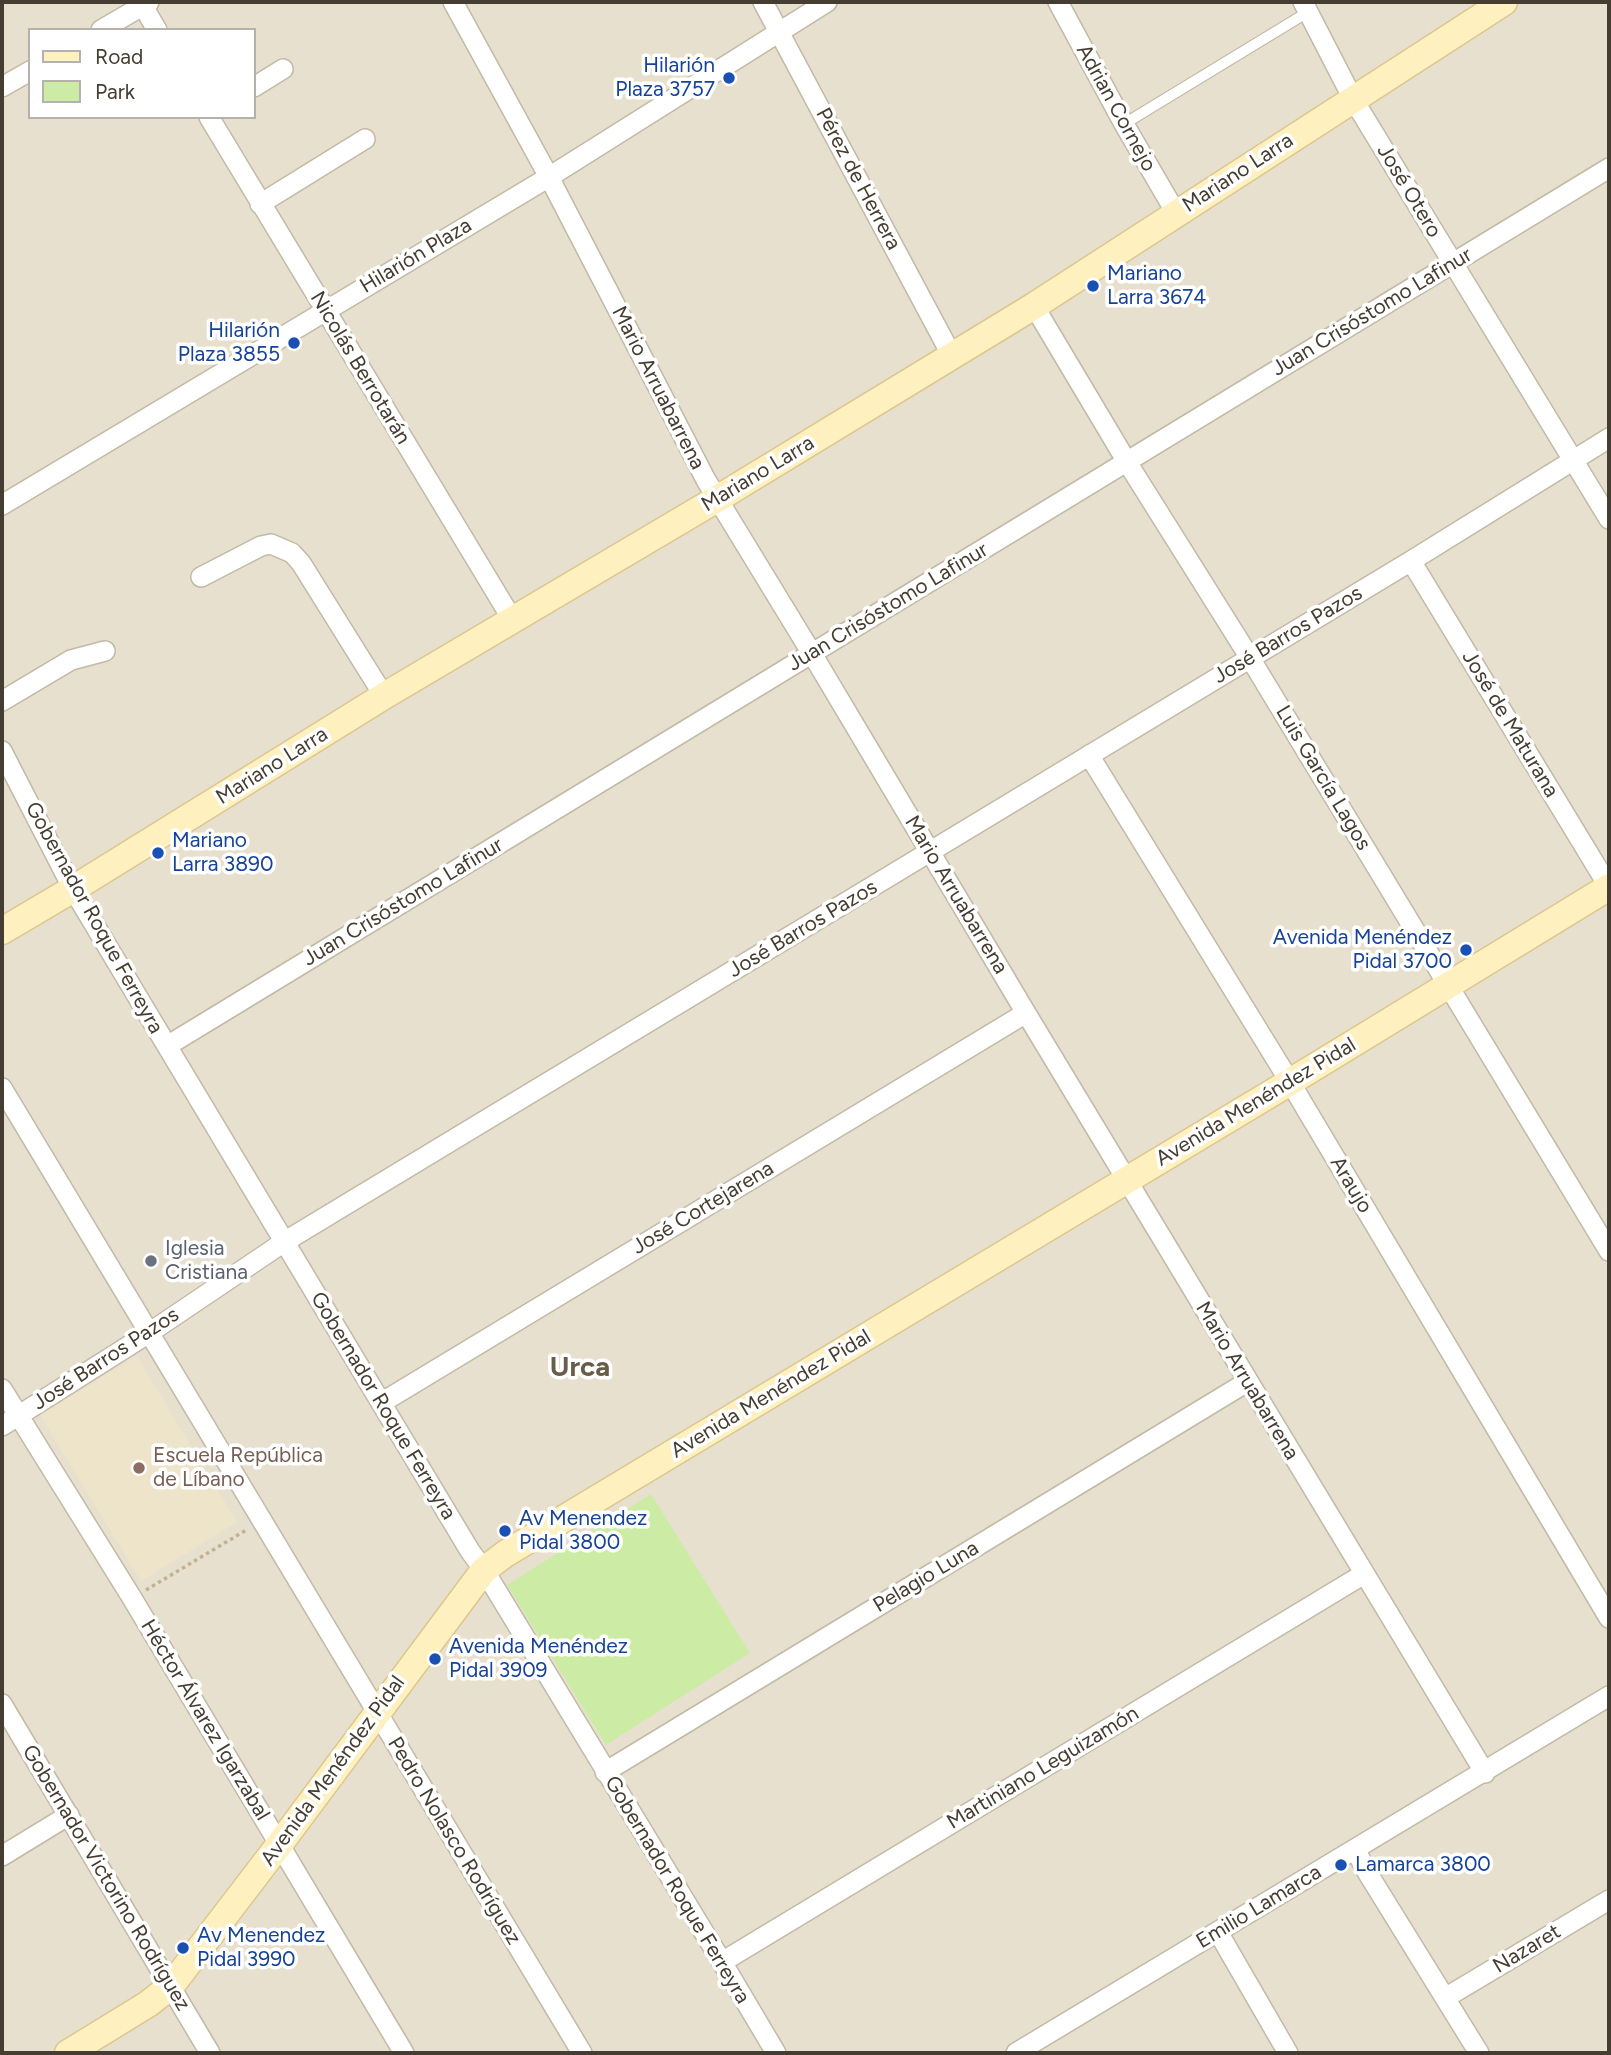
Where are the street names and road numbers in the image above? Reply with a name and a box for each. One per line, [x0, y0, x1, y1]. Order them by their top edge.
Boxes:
street label: Adrian Cornejo [1071, 40, 1161, 176]
street label: Pérez de Herrera [810, 104, 906, 254]
street label: Mariano Larra [1178, 128, 1298, 218]
street label: José Otero [1371, 140, 1447, 242]
street label: Hilarión Plaza [356, 213, 476, 299]
street label: Juan Crisóstomo Lafinur [1267, 242, 1477, 382]
street label: Nicolás Berrotarán [304, 287, 416, 449]
street label: Mario Arruabarrena [606, 302, 710, 474]
street label: Mariano Larra [697, 431, 819, 517]
street label: Juan Crisóstomo Lafinur [783, 537, 993, 677]
street label: José Barros Pazos [1209, 581, 1367, 689]
street label: José de Maturana [1456, 646, 1564, 802]
street label: Luis García Lagos [1270, 701, 1376, 855]
street label: Mariano Larra [212, 722, 332, 810]
street label: Gobernador Roque Ferreyra [20, 798, 168, 1038]
street label: Mario Arruabarrena [899, 811, 1013, 979]
street label: Juan Crisóstomo Lafinur [298, 832, 508, 972]
street label: José Barros Pazos [724, 875, 882, 983]
street label: Avenida Menéndez Pidal [1151, 1032, 1361, 1172]
street label: Araujo [1324, 1152, 1378, 1218]
street label: José Cortejarena [628, 1156, 778, 1260]
street label: Gobernador Roque Ferreyra [305, 1288, 461, 1524]
street label: Mario Arruabarrena [1190, 1297, 1304, 1465]
street label: José Barros Pazos [28, 1302, 184, 1416]
street label: Avenida Menéndez Pidal [666, 1324, 876, 1464]
street label: Pelagio Luna [869, 1536, 983, 1618]
street label: Héctor Álvarez Igarzabal [135, 1615, 275, 1825]
street label: Avenida Menéndez Pidal [256, 1671, 410, 1871]
street label: Martiniano Leguizamón [943, 1701, 1143, 1835]
street label: Pedro Nolasco Rodríguez [382, 1733, 526, 1949]
street label: Gobernador Victorino Rodríguez [17, 1741, 195, 2015]
street label: Gobernador Roque Ferreyra [599, 1772, 755, 2008]
street label: Emilio Lamarca [1192, 1860, 1326, 1954]
street label: Nazaret [1489, 1919, 1565, 1979]

